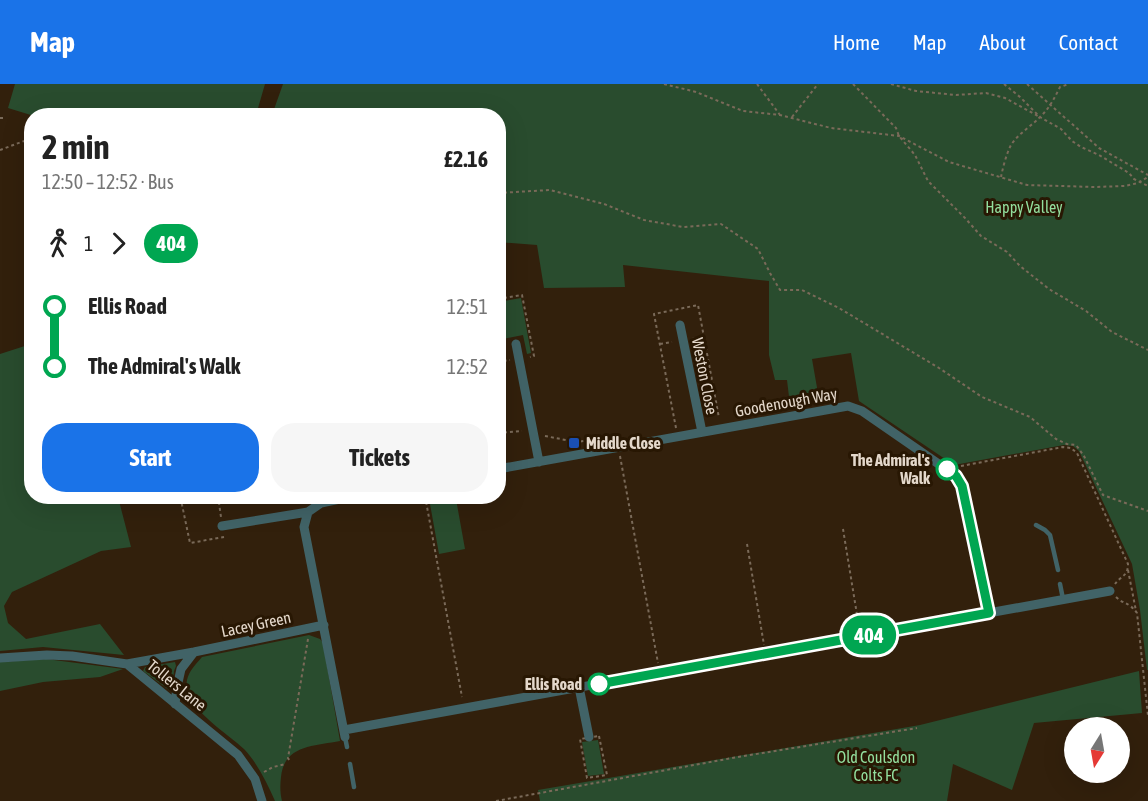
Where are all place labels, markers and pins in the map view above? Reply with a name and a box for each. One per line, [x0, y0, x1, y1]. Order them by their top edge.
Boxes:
place label: Middle Close [586, 434, 661, 452]
marker: Middle Close [567, 436, 581, 450]
place label: The Admiral's Walk [851, 451, 931, 487]
marker: The Admiral's Walk [936, 458, 958, 480]
marker: Ellis Road [588, 673, 610, 695]
place label: Ellis Road [525, 675, 582, 693]

